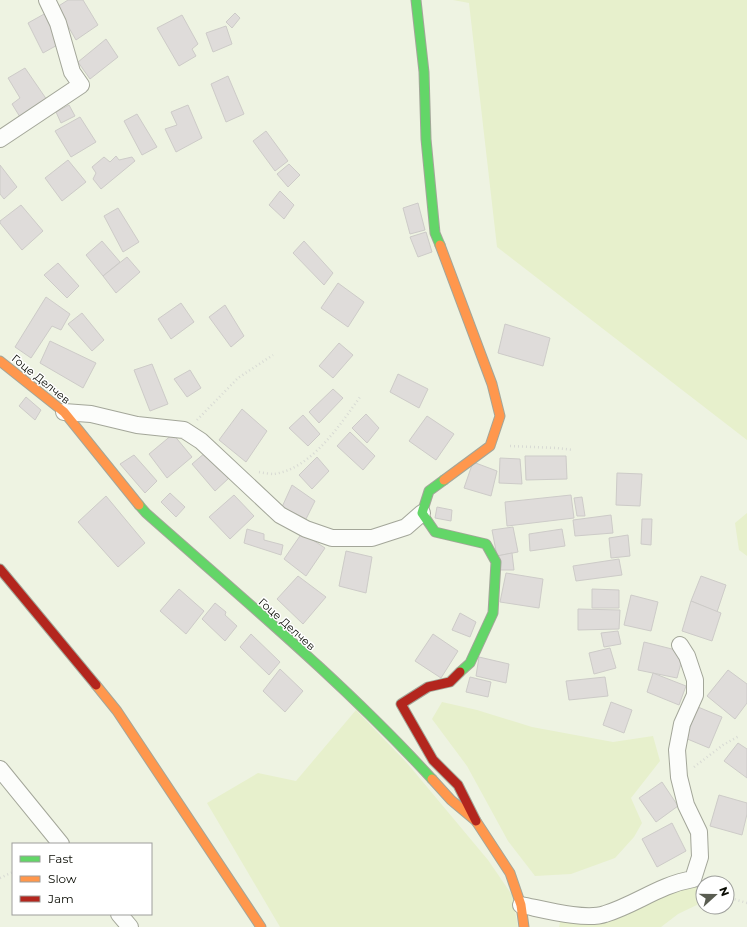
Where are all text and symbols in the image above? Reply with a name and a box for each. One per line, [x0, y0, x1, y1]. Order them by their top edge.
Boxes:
street label: Гоце Делчев [9, 351, 73, 407]
street label: Гоце Делчев [256, 595, 318, 653]
legend [12, 843, 152, 915]
text: Fast [48, 851, 73, 866]
text: Slow [48, 871, 77, 886]
north arrow [695, 875, 735, 915]
text: N [716, 885, 732, 898]
text: Jam [47, 891, 74, 906]

